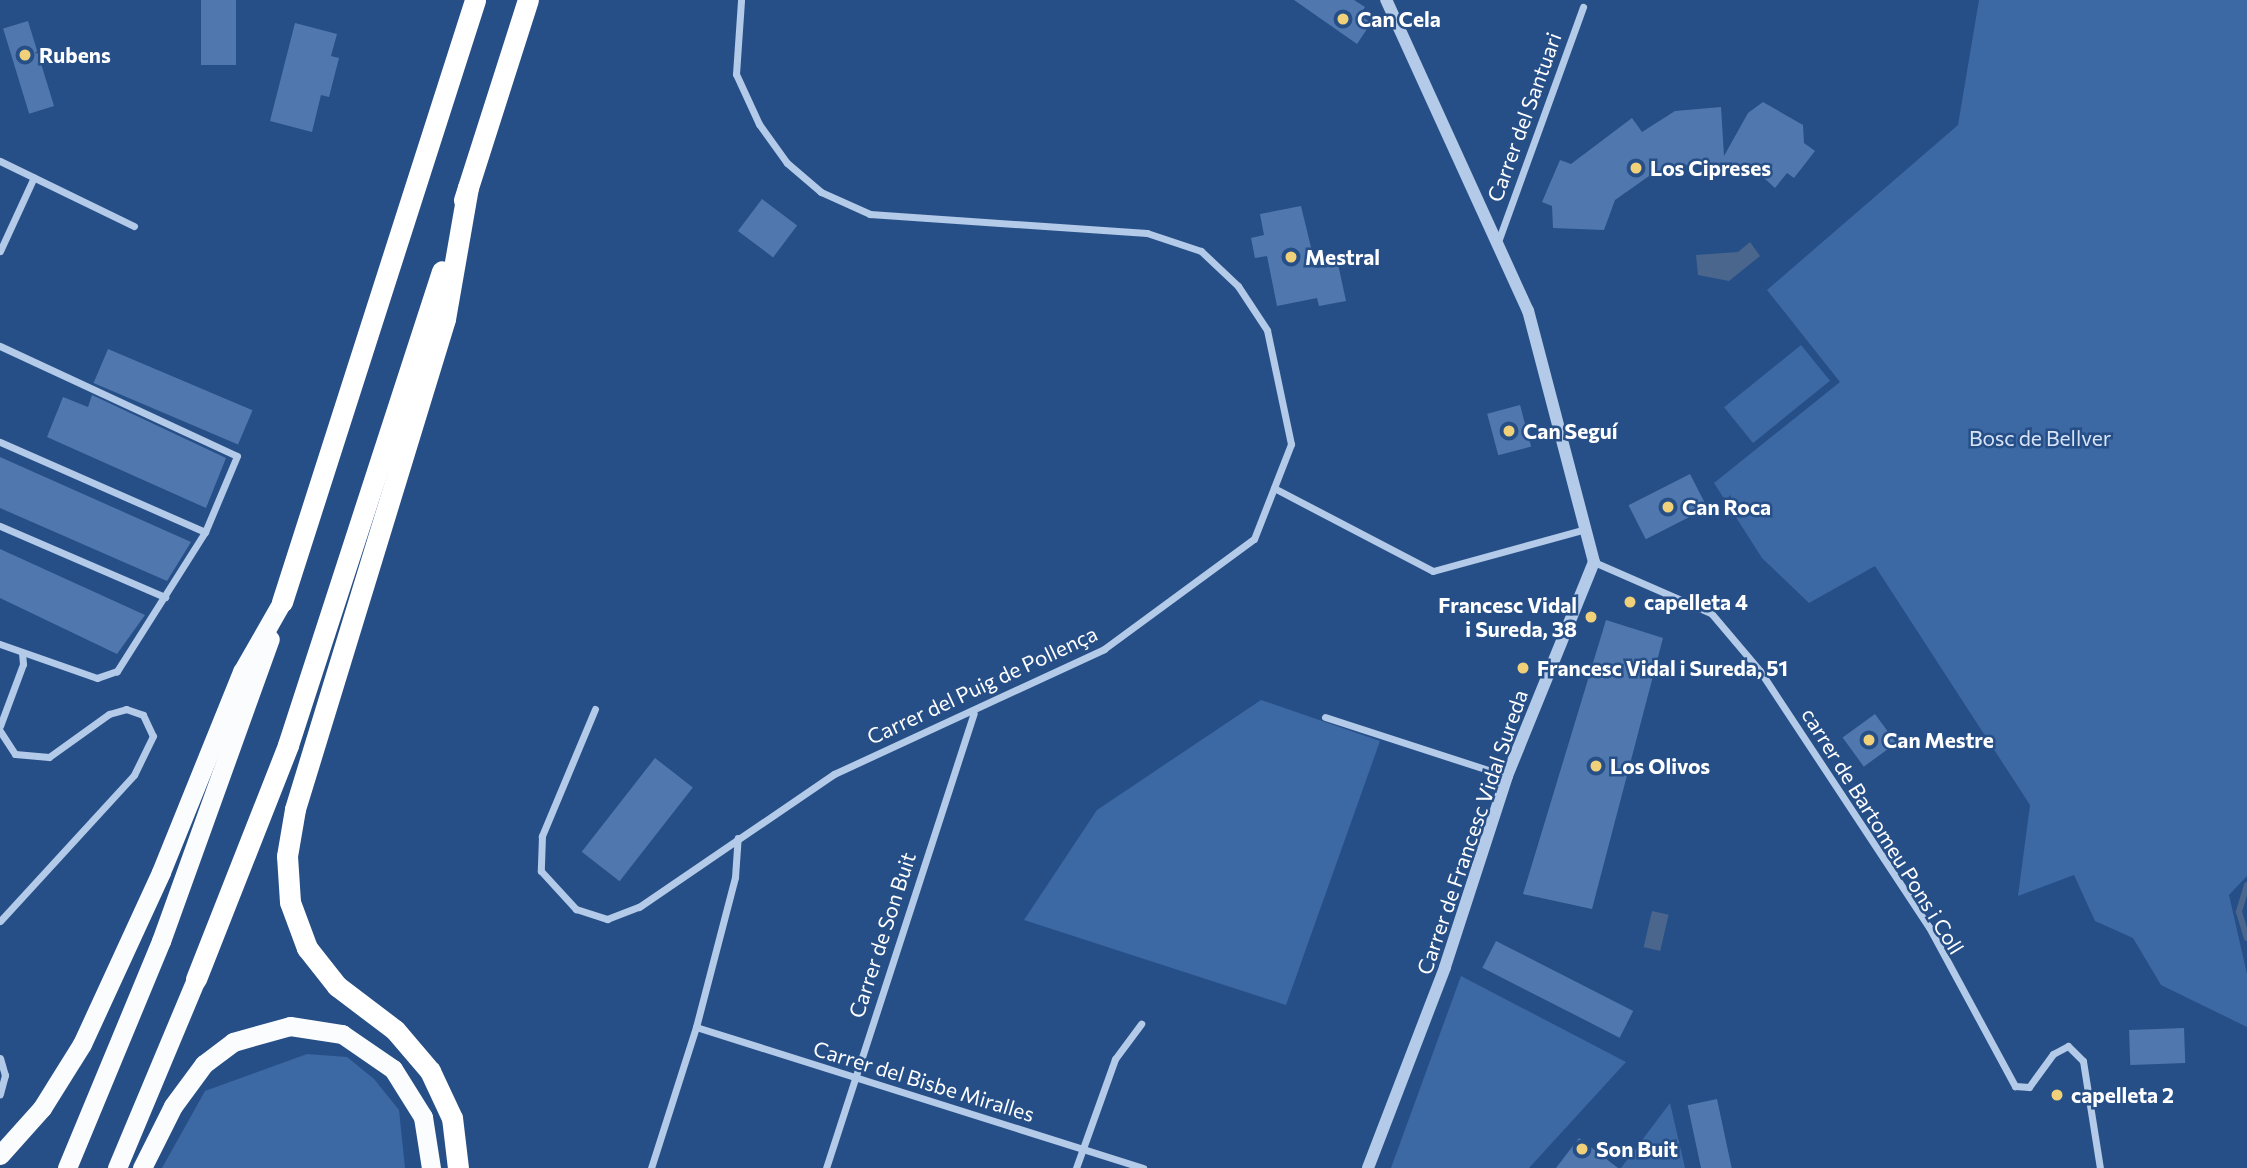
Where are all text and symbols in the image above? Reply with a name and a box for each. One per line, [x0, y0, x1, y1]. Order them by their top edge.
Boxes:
place label: Can Cela [1357, 6, 1441, 32]
marker: Can Cela [1335, 11, 1351, 27]
street label: Carrer del Santuari [1482, 29, 1566, 205]
place label: Rubens [39, 42, 111, 68]
marker: Rubens [17, 47, 33, 63]
place label: Los Cipreses [1650, 155, 1771, 181]
marker: Los Cipreses [1628, 160, 1644, 176]
place label: Mestral [1305, 244, 1380, 270]
marker: Mestral [1283, 249, 1299, 265]
place label: Can Seguí [1523, 418, 1618, 444]
marker: Can Seguí [1501, 423, 1517, 439]
park label: Bosc de Bellver [1969, 425, 2111, 451]
place label: Can Roca [1682, 494, 1771, 520]
marker: Can Roca [1660, 499, 1676, 515]
place label: capelleta 4 [1644, 589, 1748, 615]
place label: Francesc Vidal i Sureda, 38 [1438, 592, 1577, 642]
marker: capelleta 4 [1622, 594, 1638, 610]
marker: Francesc Vidal i Sureda, 38 [1583, 609, 1599, 625]
street label: Carrer del Puig de Pollença [863, 620, 1101, 750]
place label: Francesc Vidal i Sureda, 51 [1537, 655, 1788, 681]
marker: Francesc Vidal i Sureda, 51 [1515, 660, 1531, 676]
street label: Carrer de Francesc Vidal Sureda [1411, 686, 1533, 978]
street label: carrer de Bartomeu Pons i Coll [1797, 703, 1969, 959]
place label: Can Mestre [1883, 727, 1994, 753]
marker: Can Mestre [1861, 732, 1877, 748]
place label: Los Olivos [1610, 753, 1710, 779]
marker: Los Olivos [1588, 758, 1604, 774]
street label: Carrer de Son Buit [843, 849, 921, 1021]
street label: Carrer del Bisbe Miralles [810, 1035, 1038, 1127]
place label: capelleta 2 [2071, 1082, 2174, 1108]
marker: capelleta 2 [2049, 1087, 2065, 1103]
place label: Son Buit [1596, 1136, 1678, 1162]
marker: Son Buit [1574, 1141, 1590, 1157]

